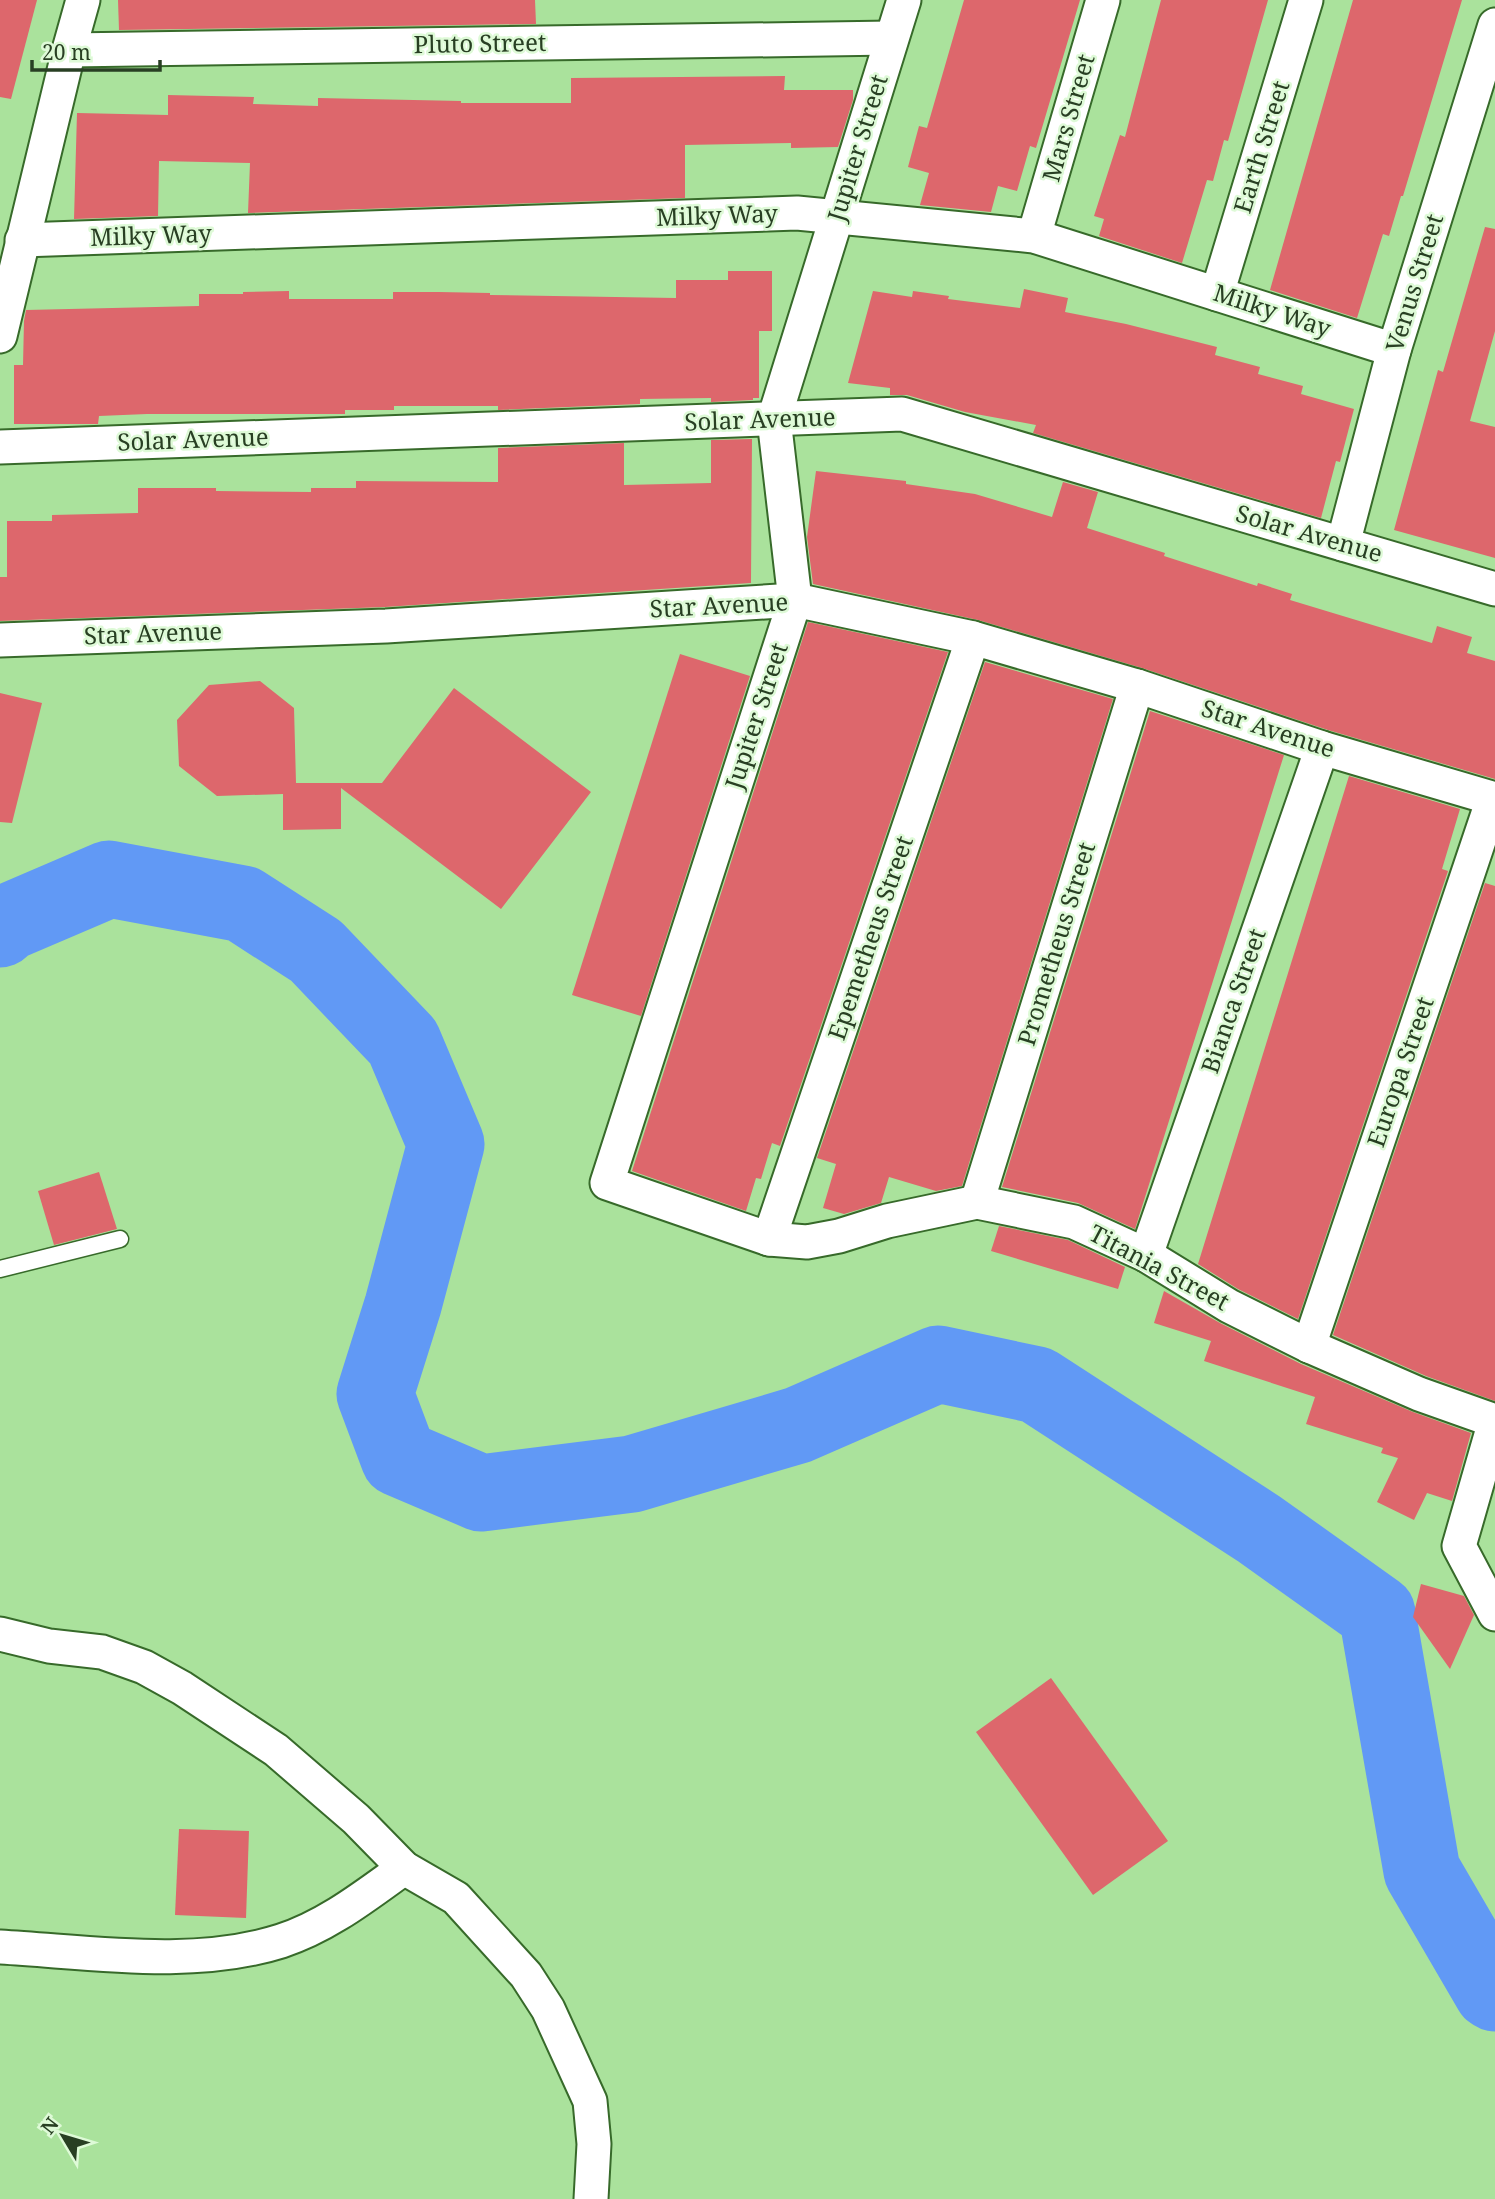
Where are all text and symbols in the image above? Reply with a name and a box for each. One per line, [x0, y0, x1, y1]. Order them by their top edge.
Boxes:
street label: Pluto Street [413, 25, 547, 60]
scale bar [32, 28, 159, 72]
text: 20 m [42, 38, 91, 66]
street label: Mars Street [1034, 50, 1102, 185]
street label: Jupiter Street [818, 70, 895, 226]
street label: Earth Street [1225, 76, 1296, 217]
street label: Milky Way [656, 196, 779, 233]
street label: Venus Street [1377, 210, 1450, 355]
street label: Milky Way [90, 216, 213, 253]
street label: Milky Way [1210, 275, 1336, 344]
street label: Solar Avenue [684, 399, 836, 438]
street label: Solar Avenue [117, 419, 269, 458]
street label: Solar Avenue [1232, 496, 1387, 569]
street label: Star Avenue [649, 584, 789, 625]
street label: Star Avenue [83, 614, 223, 651]
street label: Jupiter Street [716, 638, 795, 794]
street label: Star Avenue [1198, 691, 1339, 765]
street label: Epemetheus Street [819, 831, 920, 1044]
street label: Prometheus Street [1009, 838, 1102, 1049]
street label: Bianca Street [1192, 924, 1273, 1077]
street label: Europa Street [1358, 992, 1441, 1151]
street label: Titania Street [1084, 1216, 1236, 1317]
north arrow [28, 2101, 98, 2171]
text: N [35, 2112, 64, 2139]

